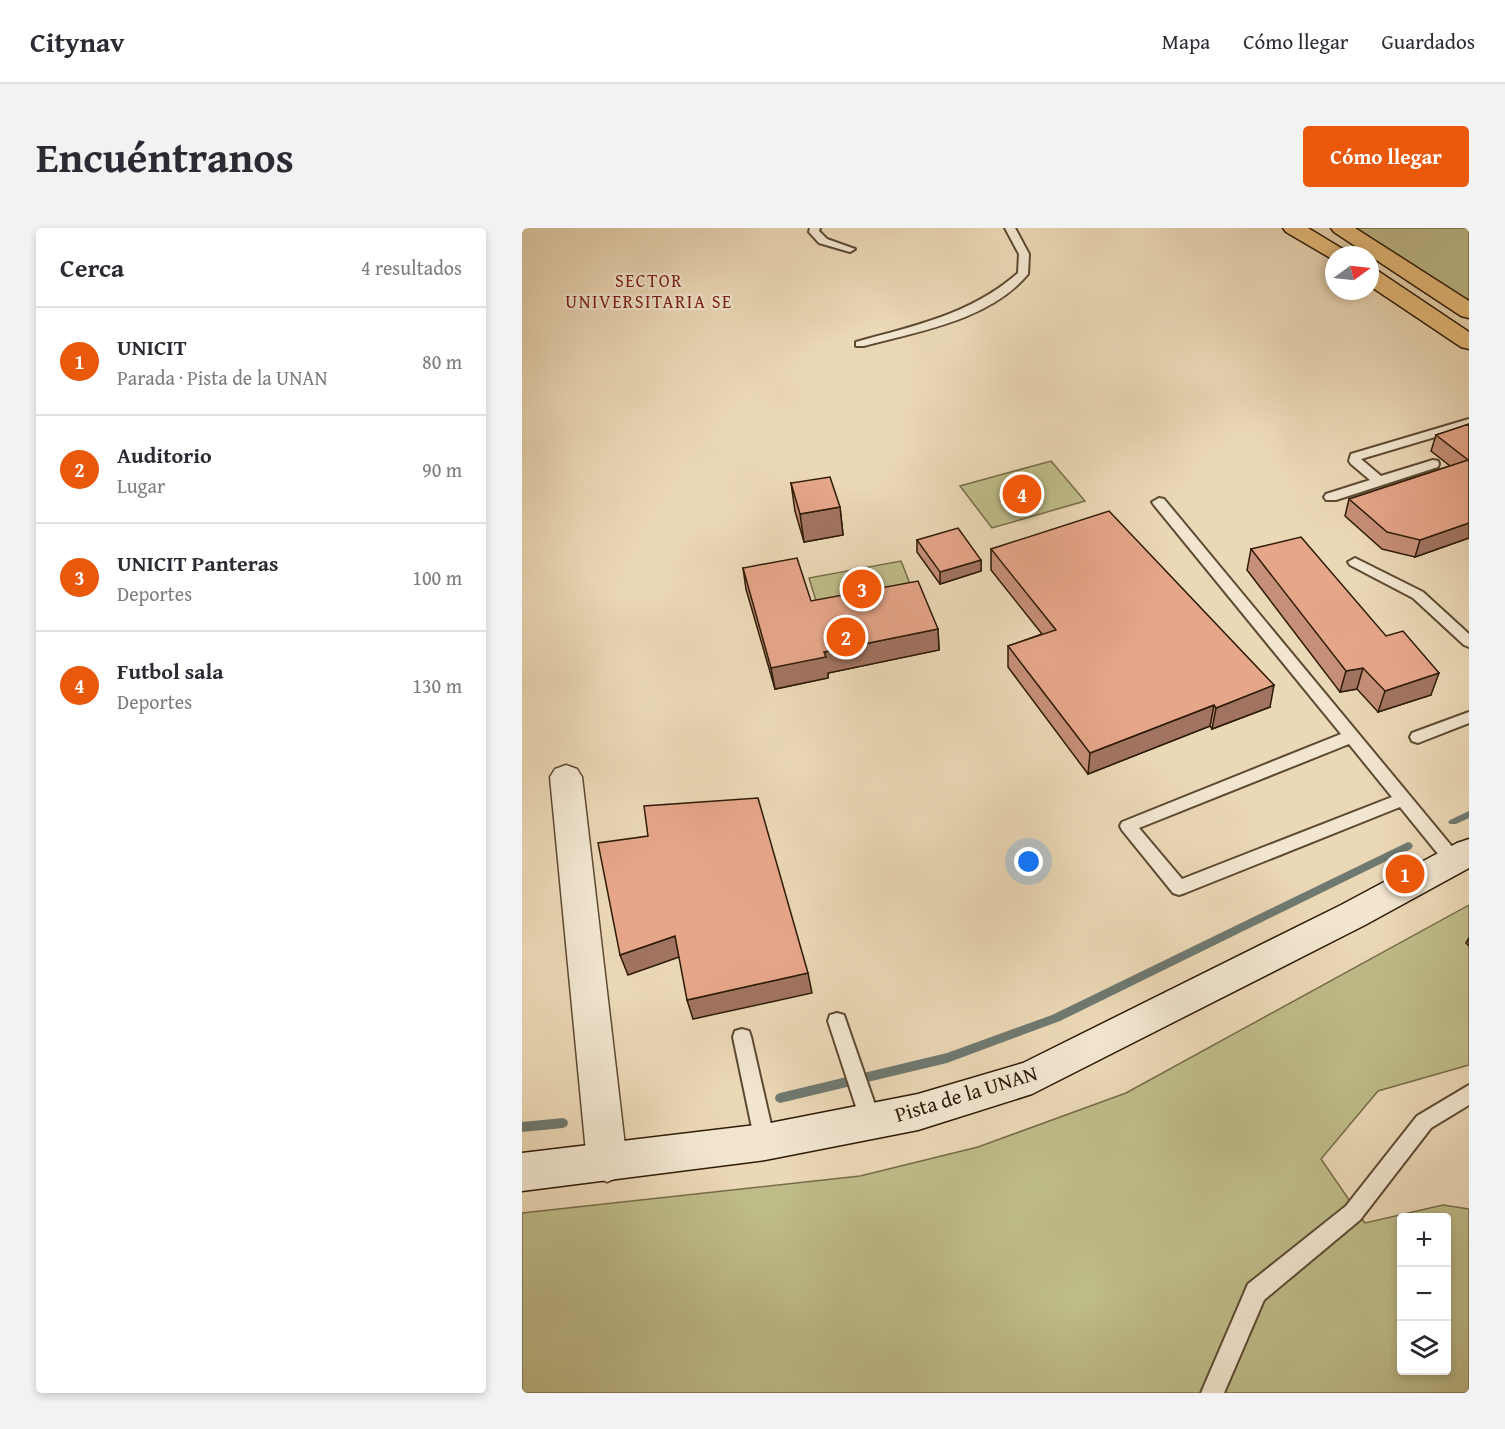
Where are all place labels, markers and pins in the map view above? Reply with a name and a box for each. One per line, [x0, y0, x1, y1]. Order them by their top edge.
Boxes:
pin: 4 [1002, 472, 1042, 516]
pin: 3 [842, 566, 882, 612]
pin: 2 [826, 614, 866, 660]
pin: 1 [1386, 852, 1424, 896]

